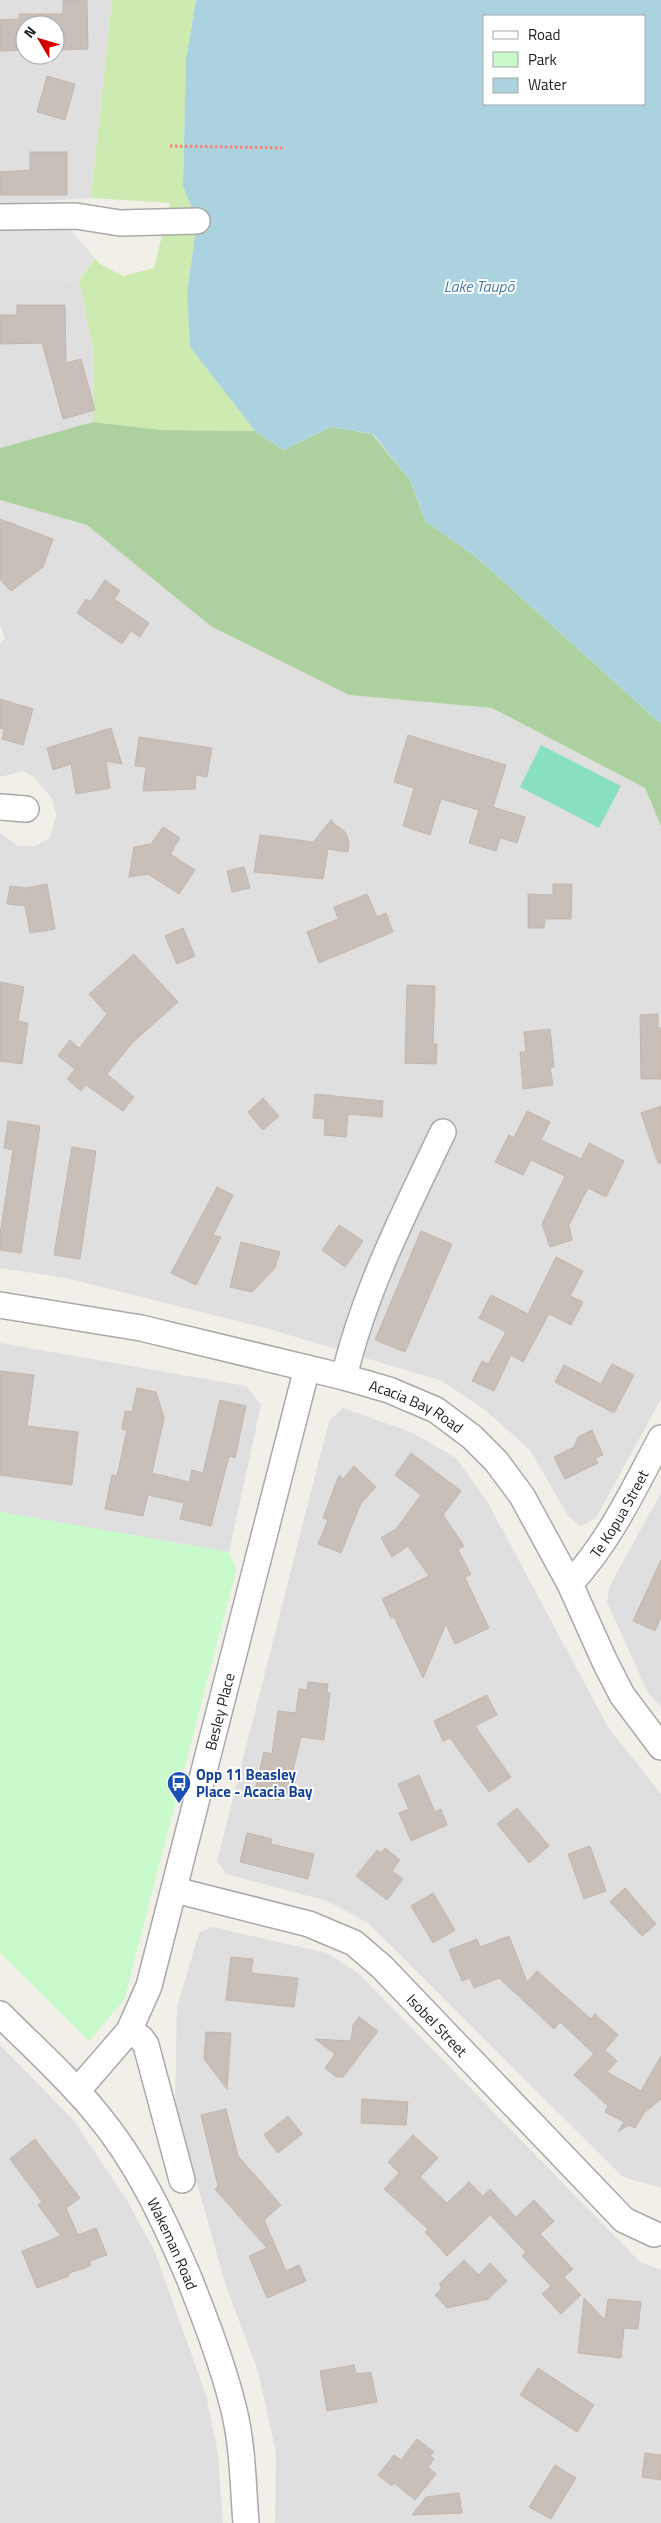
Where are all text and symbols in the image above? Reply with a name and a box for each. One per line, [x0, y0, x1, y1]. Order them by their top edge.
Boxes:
north arrow [15, 15, 65, 65]
legend [483, 15, 646, 105]
text: N [18, 21, 41, 42]
text: Road [528, 23, 560, 46]
text: Park [528, 48, 557, 71]
text: Water [528, 73, 567, 96]
water label: Lake Taupō [444, 274, 515, 298]
street label: Acacia Bay Road [366, 1373, 469, 1438]
street label: Te Kopua Street [584, 1465, 654, 1563]
street label: Besley Place [198, 1670, 240, 1753]
place label: Opp 11 Beasley Place - Acacia Bay [196, 1763, 313, 1803]
bus stop icon: Opp 11 Beasley Place - Acacia Bay [166, 1770, 192, 1804]
street label: Isobel Street [402, 1988, 474, 2062]
street label: Wakeman Road [142, 2193, 204, 2293]

